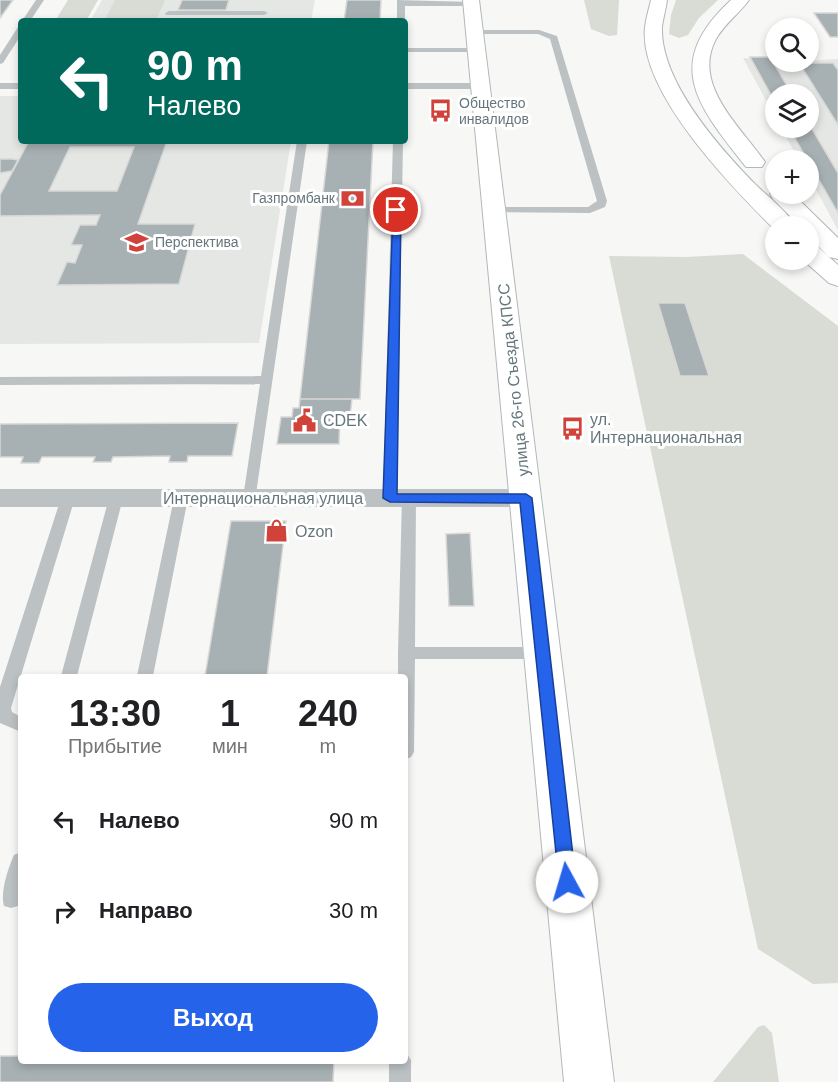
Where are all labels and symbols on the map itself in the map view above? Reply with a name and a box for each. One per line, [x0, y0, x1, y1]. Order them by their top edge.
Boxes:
place label: Общество инвалидов [459, 95, 529, 127]
bus stop icon: Общество инвалидов [428, 98, 454, 124]
pin [370, 184, 421, 235]
bank icon: Газпромбанк [340, 185, 366, 211]
place label: Газпромбанк [252, 190, 336, 206]
school or university icon: Перспектива [124, 229, 150, 255]
place label: Перспектива [155, 234, 239, 250]
street label: улица 26-го Съезда КПСС [495, 283, 532, 477]
public building icon: CDEK [292, 407, 318, 433]
place label: ул. Интернациональная [590, 411, 742, 446]
place label: CDEK [323, 412, 368, 429]
bus stop icon: ул. Интернациональная [559, 415, 585, 441]
street label: Интернациональная улица [163, 490, 363, 507]
shop icon: Ozon [264, 518, 290, 544]
place label: Ozon [295, 523, 333, 540]
position arrow [535, 850, 599, 914]

